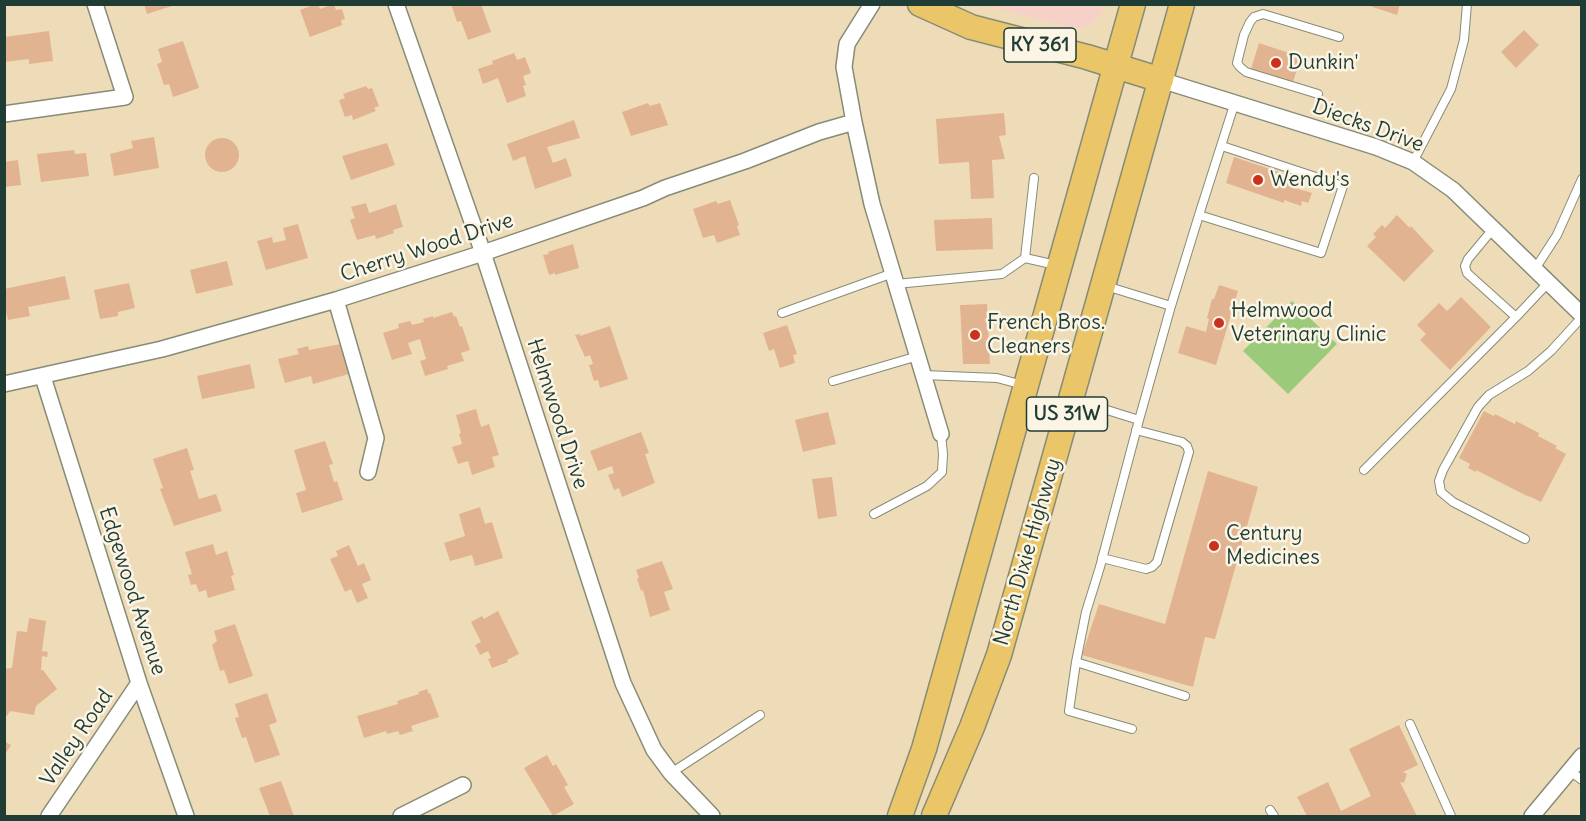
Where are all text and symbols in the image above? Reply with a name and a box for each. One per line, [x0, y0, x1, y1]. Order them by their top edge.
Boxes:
road number: KY 361 [1004, 28, 1076, 62]
place label: Dunkin' [1288, 50, 1359, 76]
marker: Dunkin' [1269, 56, 1283, 70]
street label: Diecks Drive [1309, 94, 1427, 158]
place label: Wendy's [1270, 167, 1350, 193]
marker: Wendy's [1251, 173, 1265, 187]
street label: Cherry Wood Drive [337, 208, 517, 288]
place label: Helmwood Veterinary Clinic [1231, 298, 1386, 348]
place label: French Bros. Cleaners [987, 310, 1105, 360]
marker: Helmwood Veterinary Clinic [1212, 316, 1226, 330]
marker: French Bros. Cleaners [968, 328, 982, 342]
street label: Helmwood Drive [521, 336, 593, 492]
road number: US 31W [1026, 397, 1108, 431]
street label: North Dixie Highway [989, 455, 1067, 649]
street label: Edgewood Avenue [93, 504, 171, 678]
place label: Century Medicines [1226, 521, 1320, 571]
marker: Century Medicines [1207, 539, 1221, 553]
street label: Valley Road [35, 685, 119, 791]

